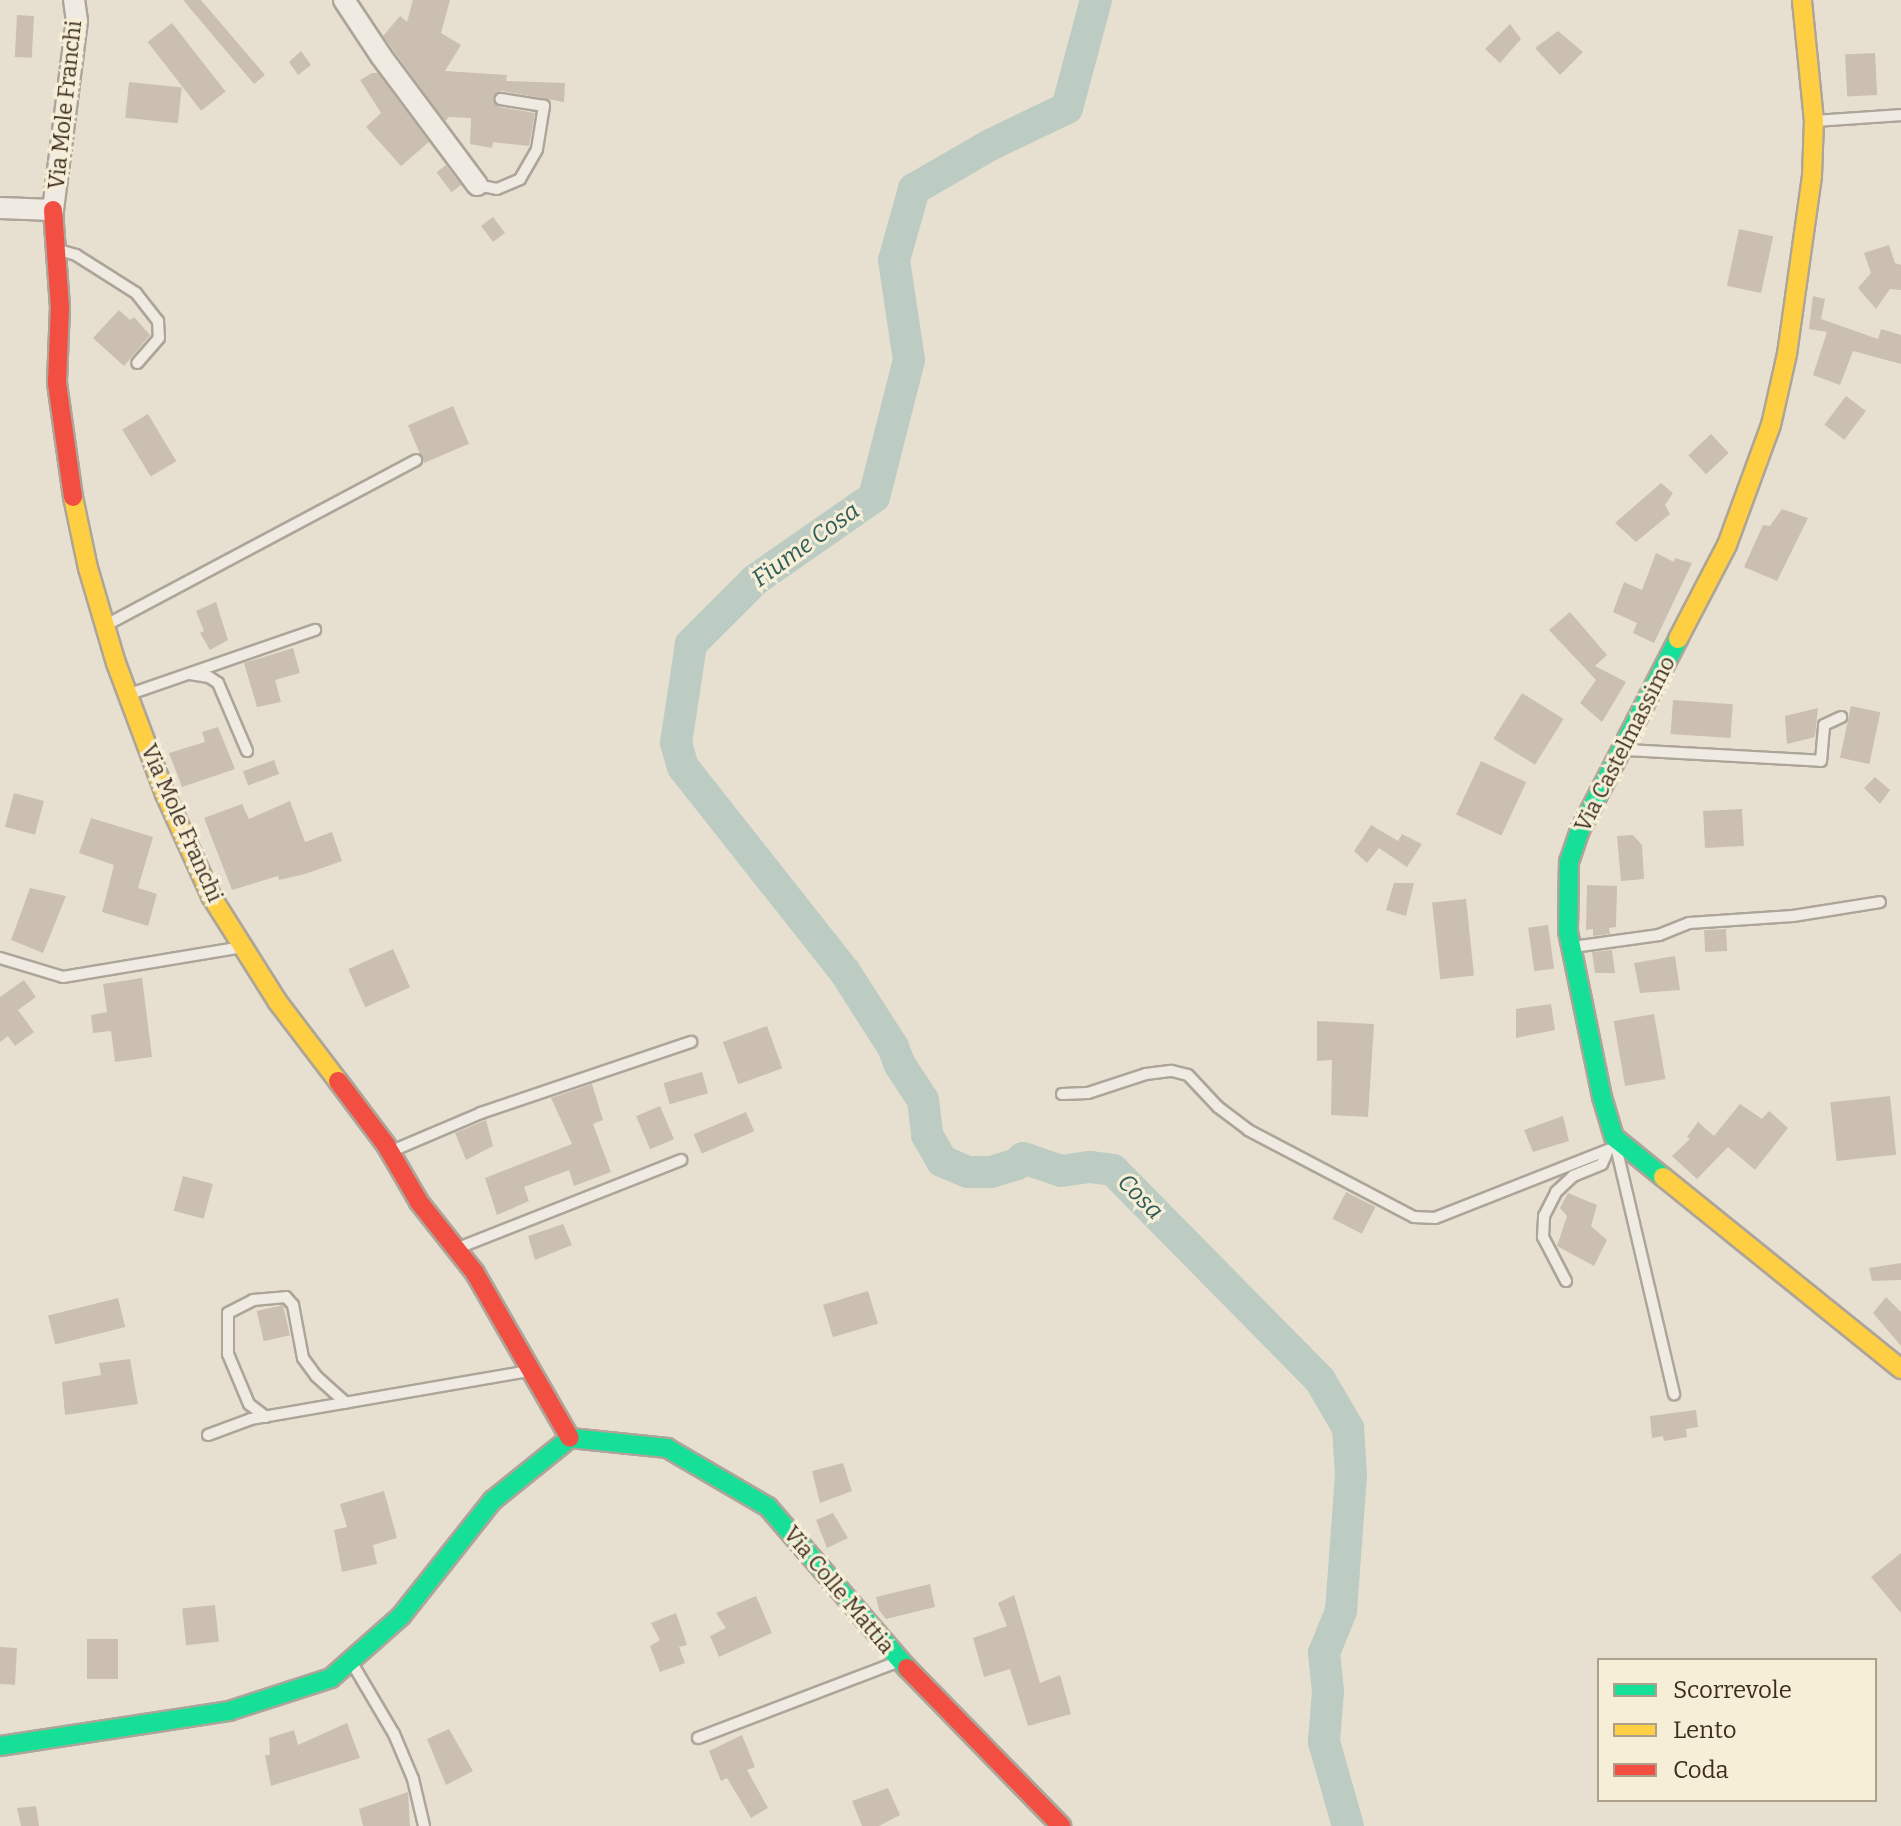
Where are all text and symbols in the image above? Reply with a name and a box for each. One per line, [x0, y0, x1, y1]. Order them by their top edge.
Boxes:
street label: Via Mole Franchi [43, 19, 87, 191]
water label: Fiume Cosa [747, 496, 865, 594]
street label: Via Castelmassimo [1569, 652, 1681, 836]
street label: Via Mole Franchi [135, 740, 229, 906]
water label: Cosa [1111, 1168, 1169, 1226]
street label: Via Colle Mattia [778, 1521, 900, 1659]
legend [1597, 1658, 1877, 1802]
text: Scorrevole [1673, 1676, 1792, 1704]
text: Lento [1673, 1716, 1736, 1744]
text: Coda [1673, 1756, 1729, 1784]

